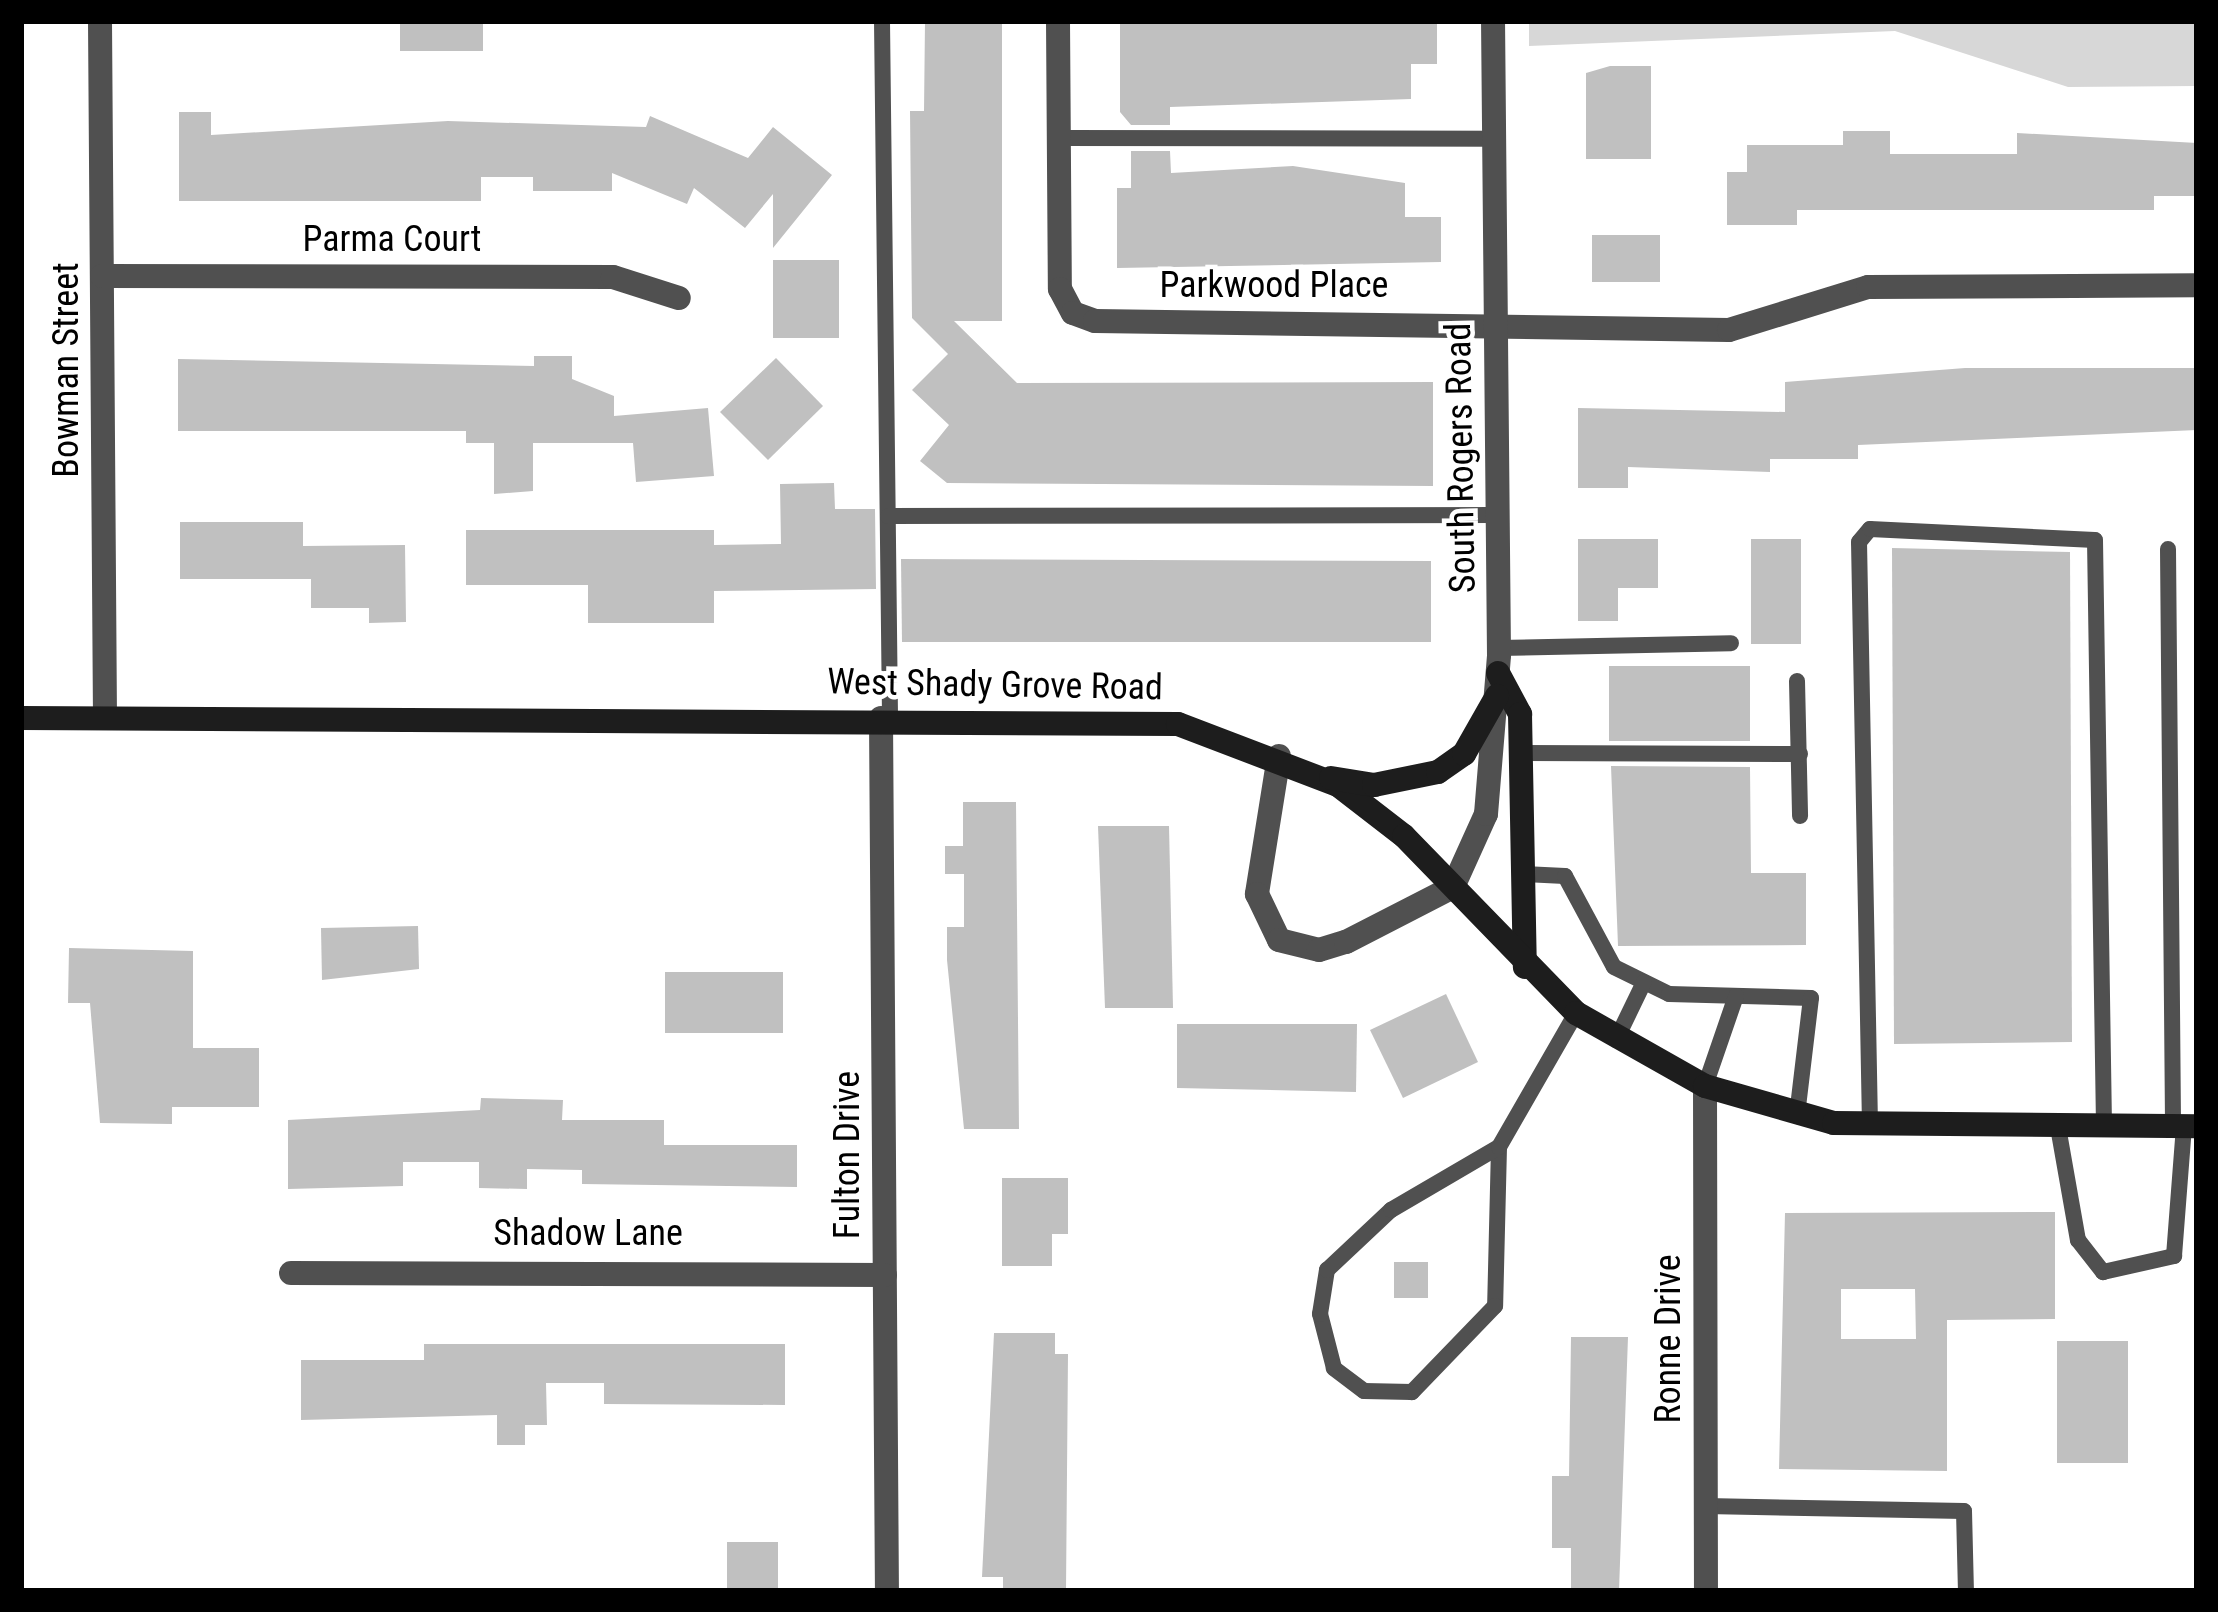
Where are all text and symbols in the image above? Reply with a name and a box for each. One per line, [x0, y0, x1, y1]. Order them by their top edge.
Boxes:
street label: Parma Court [303, 218, 481, 262]
street label: Bowman Street [45, 262, 89, 478]
street label: Parkwood Place [1160, 264, 1388, 308]
street label: South Rogers Road [1437, 323, 1485, 593]
street label: West Shady Grove Road [827, 660, 1163, 710]
street label: Fulton Drive [826, 1071, 870, 1239]
street label: Shadow Lane [493, 1212, 683, 1256]
street label: Ronne Drive [1647, 1254, 1691, 1424]

